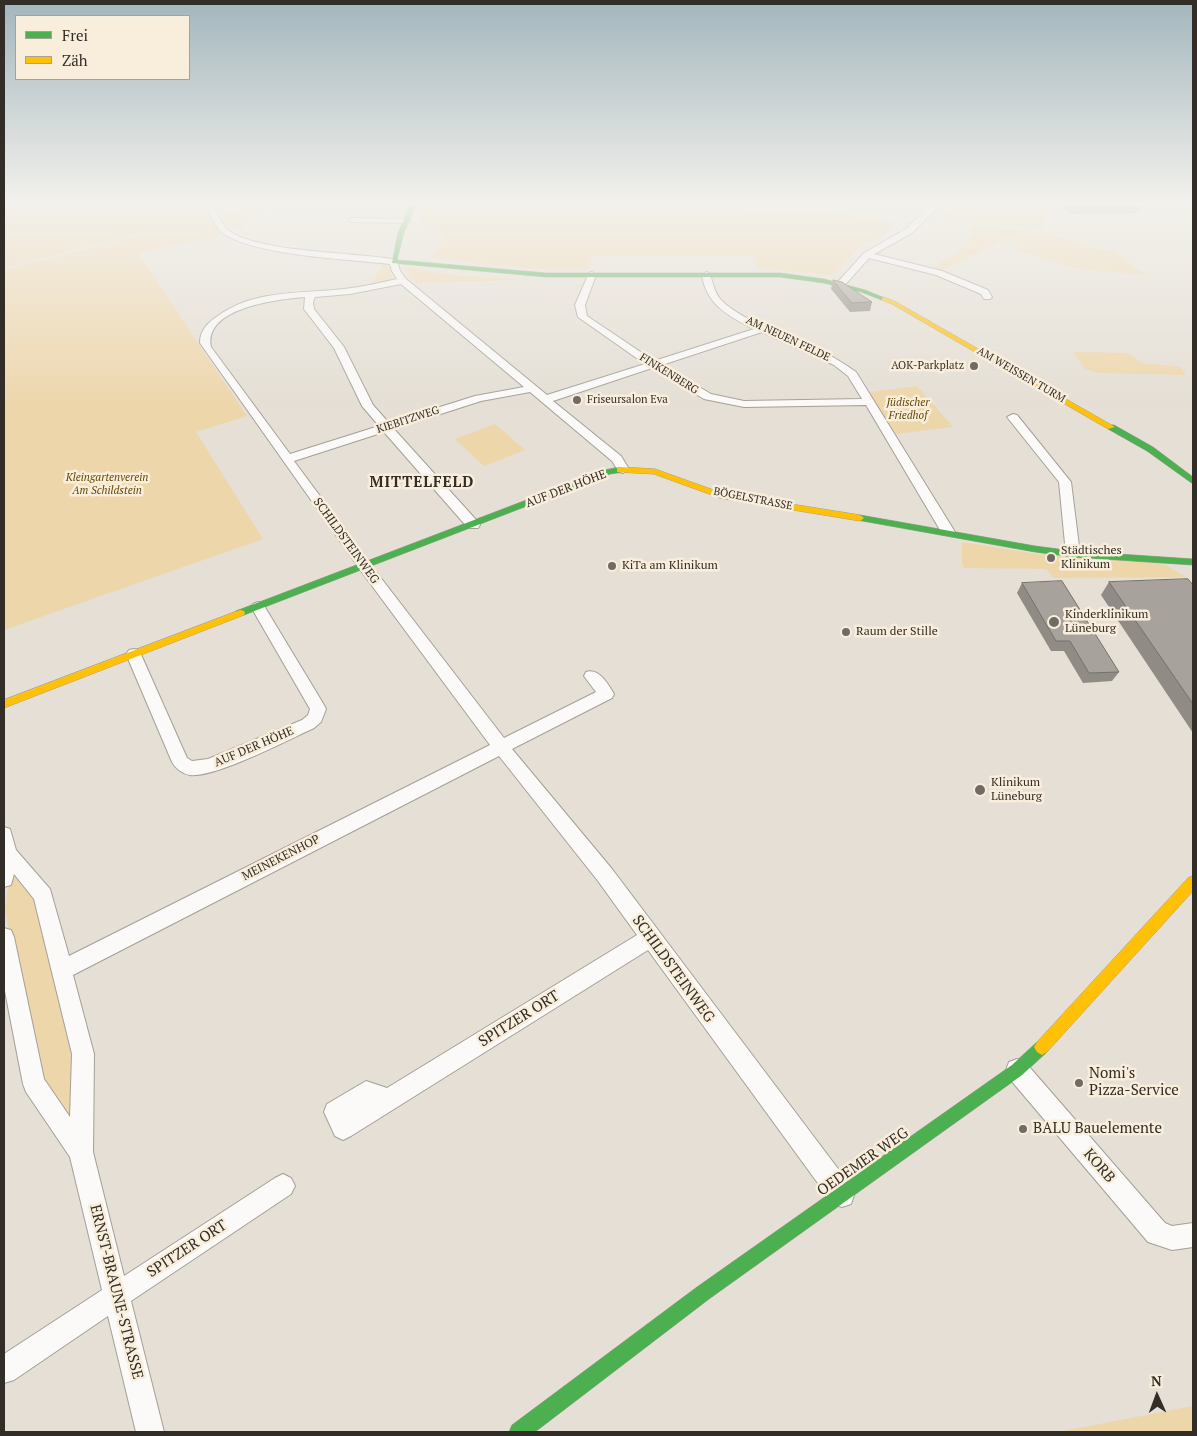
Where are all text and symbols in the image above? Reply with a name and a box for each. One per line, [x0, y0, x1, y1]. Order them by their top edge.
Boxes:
legend [15, 15, 190, 80]
text: Frei [62, 25, 88, 45]
text: Zäh [62, 50, 88, 70]
street label: AM NEUEN FELDE [744, 314, 832, 364]
street label: AM WEISSEN TURM [974, 344, 1068, 406]
street label: FINKENBERG [637, 351, 701, 397]
place label: AOK-Parkplatz [891, 359, 964, 373]
marker: AOK-Parkplatz [968, 360, 980, 372]
place label: Friseursalon Eva [587, 393, 668, 407]
marker: Friseursalon Eva [571, 394, 583, 406]
park label: Jüdischer Friedhof [886, 396, 930, 422]
street label: KIEBITZWEG [375, 404, 441, 436]
street label: AUF DER HÖHE [524, 467, 608, 511]
park label: Kleingartenverein Am Schildstein [66, 471, 148, 497]
district label: MITTELFELD [368, 474, 476, 492]
street label: BÖGELSTRASSE [712, 485, 794, 513]
street label: SCHILDSTEINWEG [310, 495, 382, 587]
place label: Städtisches Klinikum [1061, 544, 1122, 572]
marker: Städtisches Klinikum [1045, 552, 1057, 564]
place label: KiTa am Klinikum [622, 559, 718, 573]
marker: KiTa am Klinikum [606, 560, 618, 572]
place label: Kinderklinikum Lüneburg [1065, 608, 1148, 636]
marker: Kinderklinikum Lüneburg [1047, 615, 1061, 629]
place label: Raum der Stille [856, 625, 938, 639]
marker: Raum der Stille [840, 626, 852, 638]
street label: AUF DER HÖHE [212, 724, 296, 770]
place label: Klinikum Lüneburg [991, 776, 1042, 804]
marker: Klinikum Lüneburg [973, 783, 987, 797]
street label: MEINEKENHOP [240, 832, 322, 884]
street label: SCHILDSTEINWEG [628, 912, 718, 1026]
street label: SPITZER ORT [475, 987, 563, 1051]
place label: Nomi's Pizza-Service [1089, 1065, 1179, 1100]
marker: Nomi's Pizza-Service [1073, 1077, 1085, 1089]
place label: BALU Bauelemente [1033, 1120, 1162, 1138]
marker: BALU Bauelemente [1017, 1123, 1029, 1135]
street label: OEDEMER WEG [814, 1124, 912, 1200]
street label: KORB [1079, 1145, 1119, 1187]
street label: ERNST-BRAUNE-STRASSE [86, 1203, 146, 1381]
street label: SPITZER ORT [144, 1217, 230, 1281]
north arrow [1132, 1371, 1182, 1421]
text: N [1151, 1371, 1162, 1390]

